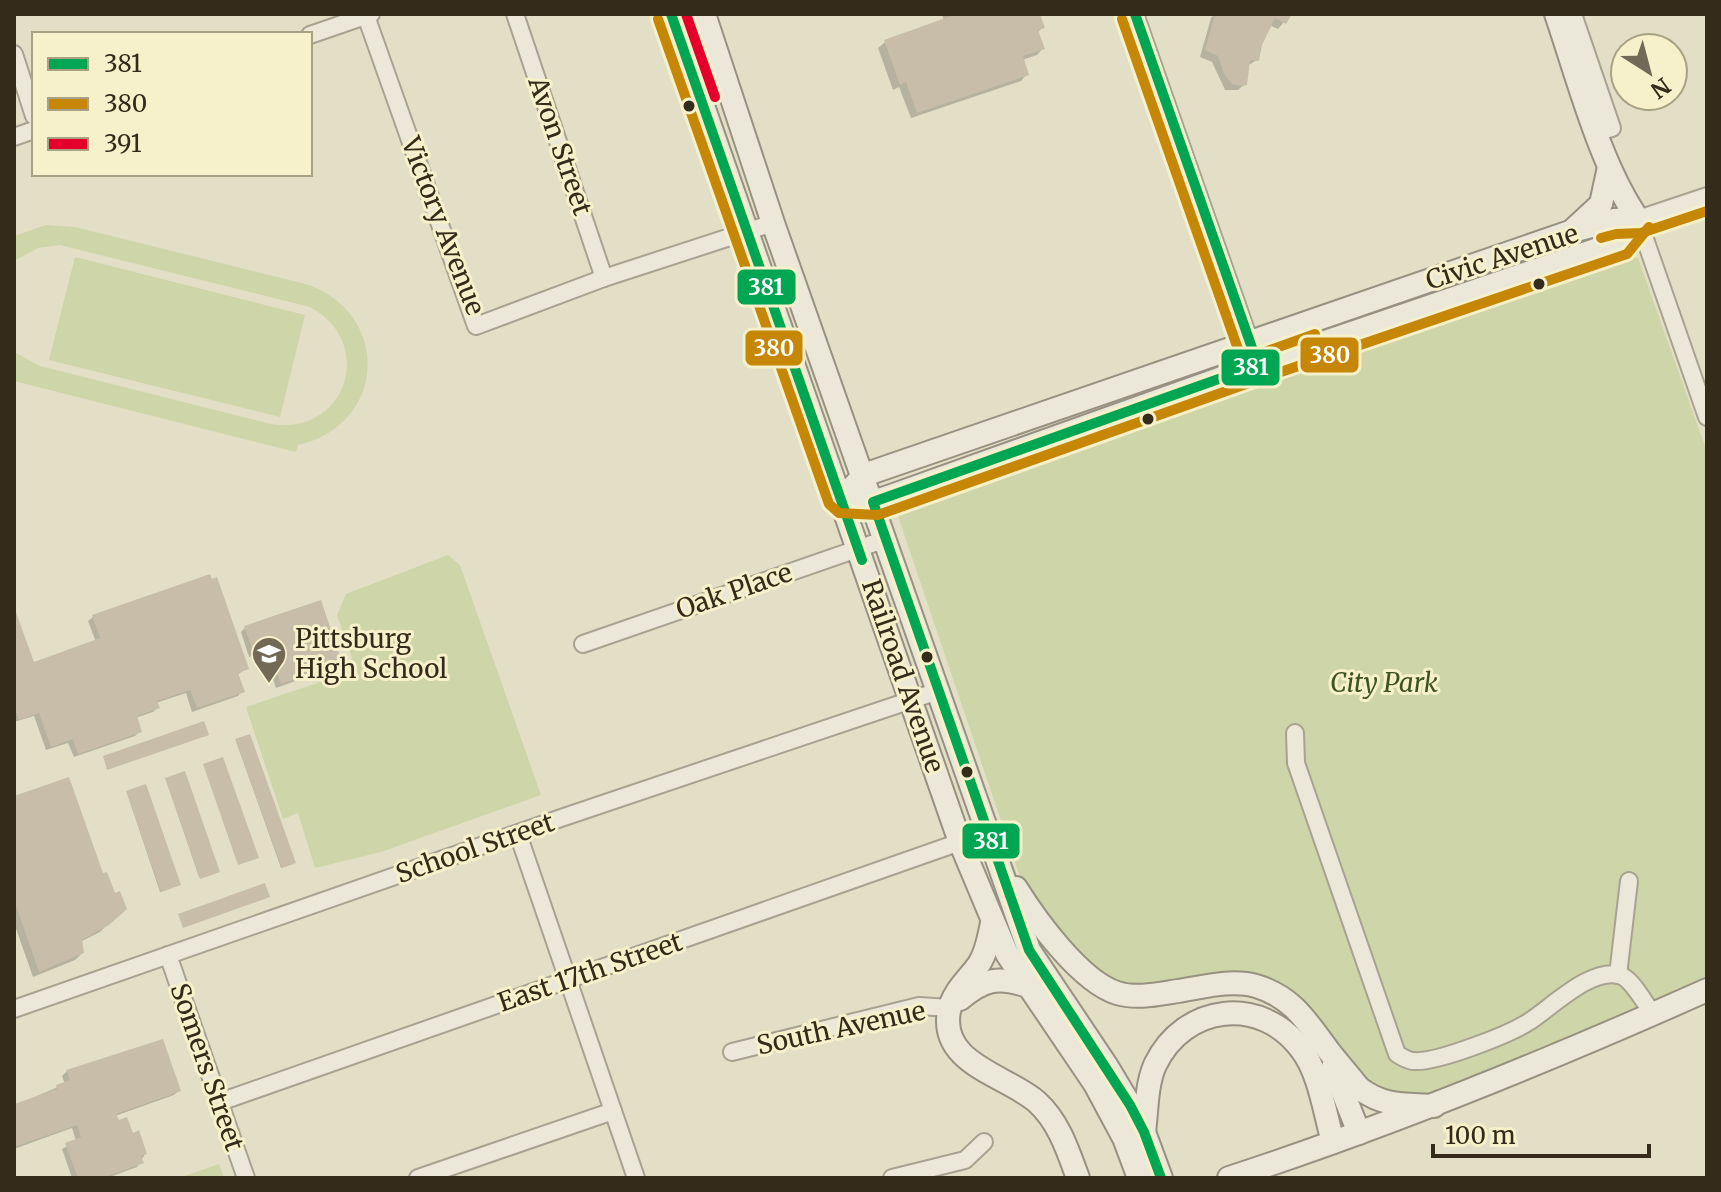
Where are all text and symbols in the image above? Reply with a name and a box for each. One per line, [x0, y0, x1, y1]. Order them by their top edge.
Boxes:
legend [32, 32, 312, 176]
north arrow [1609, 32, 1689, 112]
text: 381 [104, 48, 142, 79]
street label: Avon Street [521, 71, 600, 219]
text: N [1645, 72, 1676, 105]
text: 380 [104, 88, 147, 119]
unlabelled marker [681, 98, 697, 114]
text: 391 [104, 128, 142, 159]
street label: Victory Avenue [394, 131, 493, 319]
street label: Civic Avenue [1421, 216, 1582, 297]
line badge: 381 [736, 268, 797, 306]
text: 381 [748, 273, 784, 301]
unlabelled marker [1531, 276, 1547, 292]
line badge: 380 [744, 329, 804, 367]
text: 380 [754, 334, 794, 362]
line badge: 380 [1299, 336, 1360, 374]
text: 380 [1310, 341, 1350, 369]
line badge: 381 [1220, 348, 1281, 387]
text: 381 [1233, 353, 1269, 381]
unlabelled marker [1140, 411, 1156, 427]
street label: Oak Place [672, 555, 796, 626]
street label: Railroad Avenue [855, 575, 952, 777]
place label: Pittsburg High School [295, 622, 447, 685]
school or university icon: Pittsburg High School [250, 635, 288, 685]
unlabelled marker [919, 649, 935, 665]
park label: City Park [1330, 666, 1438, 699]
unlabelled marker [959, 764, 975, 780]
street label: School Street [391, 805, 558, 890]
line badge: 381 [961, 822, 1021, 860]
text: 381 [973, 827, 1009, 855]
street label: East 17th Street [493, 925, 686, 1019]
street label: Somers Street [163, 979, 252, 1155]
street label: South Avenue [754, 994, 928, 1061]
scale bar [1433, 1108, 1649, 1158]
text: 100 m [1445, 1120, 1516, 1151]

